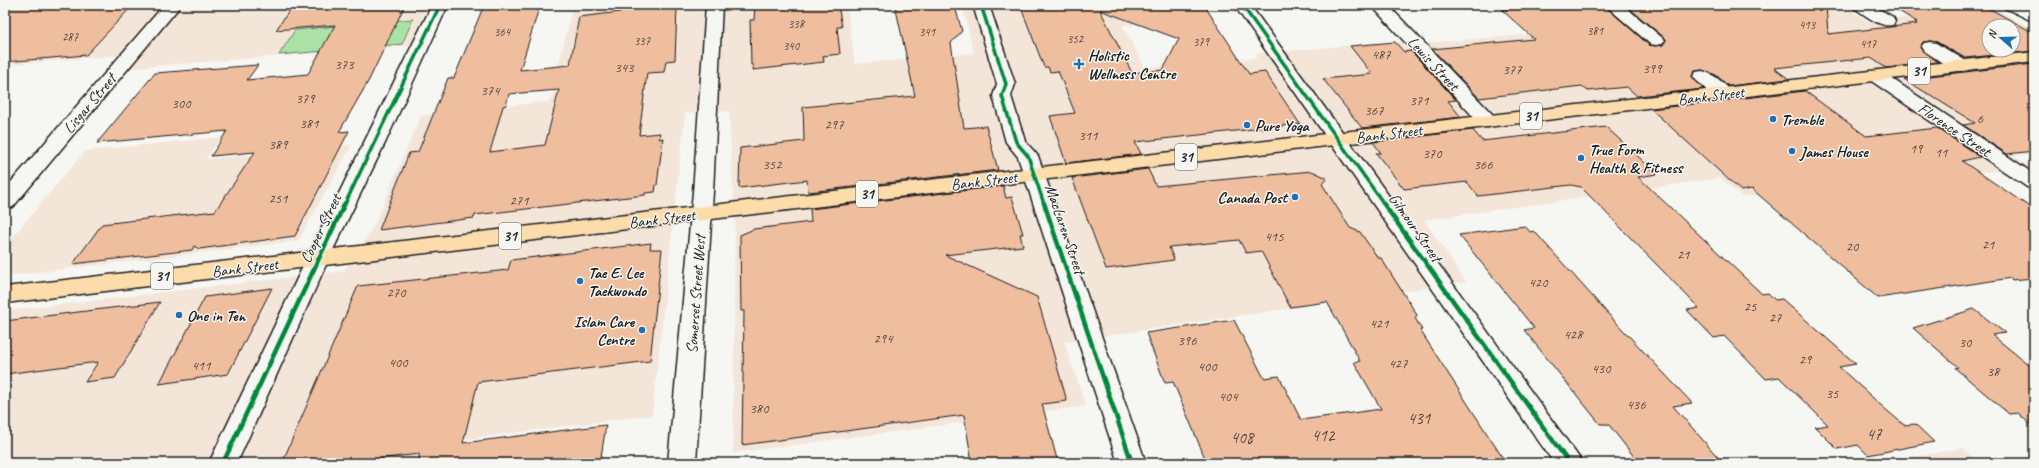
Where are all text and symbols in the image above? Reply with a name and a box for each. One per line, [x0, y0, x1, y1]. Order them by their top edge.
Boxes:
house number: 338 [788, 16, 806, 32]
house number: 413 [1799, 17, 1817, 33]
north arrow [1981, 18, 2021, 58]
house number: 381 [1587, 23, 1604, 39]
house number: 364 [494, 24, 512, 40]
house number: 341 [919, 24, 936, 40]
text: N [1984, 27, 2000, 40]
house number: 287 [62, 29, 79, 45]
house number: 352 [1067, 31, 1085, 47]
street label: Lewis Street [1403, 32, 1465, 96]
house number: 337 [634, 33, 651, 49]
house number: 379 [1193, 34, 1211, 50]
house number: 417 [1860, 36, 1877, 52]
house number: 340 [783, 38, 801, 54]
place label: Holistic Wellness Centre [1088, 46, 1177, 84]
house number: 487 [1372, 46, 1391, 63]
house number: 373 [335, 56, 355, 73]
marker: Holistic Wellness Centre [1073, 58, 1085, 70]
road number: 31 [1908, 58, 1930, 84]
house number: 343 [615, 59, 635, 76]
house number: 399 [1643, 60, 1663, 77]
house number: 377 [1503, 61, 1522, 78]
street label: Lisgar Street [59, 68, 122, 138]
house number: 374 [481, 82, 501, 99]
street label: Bank Street [1677, 82, 1747, 110]
house number: 379 [296, 90, 316, 107]
house number: 371 [1410, 92, 1429, 109]
house number: 300 [172, 95, 192, 112]
street label: Florence Street [1914, 98, 1996, 162]
house number: 367 [1365, 102, 1384, 119]
road number: 31 [1520, 103, 1542, 129]
place label: Tremble [1781, 110, 1825, 130]
house number: 6 [1977, 110, 1984, 127]
marker: Tremble [1768, 114, 1778, 124]
house number: 381 [300, 115, 319, 132]
house number: 297 [825, 116, 844, 133]
place label: Pure Yoga [1255, 116, 1311, 136]
marker: Pure Yoga [1242, 120, 1252, 130]
street label: Bank Street [1355, 120, 1425, 148]
house number: 311 [1079, 127, 1098, 144]
house number: 389 [269, 136, 289, 153]
place label: True Form Health & Fitness [1589, 140, 1684, 178]
house number: 19 [1910, 140, 1924, 157]
place label: James House [1799, 142, 1869, 162]
road number: 31 [1175, 144, 1197, 170]
house number: 11 [1935, 144, 1948, 161]
house number: 370 [1423, 145, 1443, 162]
marker: James House [1787, 146, 1797, 156]
marker: True Form Health & Fitness [1576, 153, 1586, 163]
house number: 352 [763, 156, 783, 173]
house number: 366 [1474, 156, 1493, 173]
street label: Bank Street [950, 167, 1020, 195]
road number: 31 [856, 181, 878, 207]
street label: MacLaren Street [1040, 182, 1091, 279]
place label: Canada Post [1218, 188, 1289, 208]
street label: Cooper Street [296, 189, 347, 266]
street label: Gilmour Street [1384, 189, 1448, 268]
house number: 251 [269, 190, 288, 207]
house number: 271 [510, 192, 529, 209]
marker: Canada Post [1290, 192, 1300, 202]
street label: Bank Street [628, 205, 698, 233]
road number: 31 [499, 223, 521, 249]
house number: 415 [1265, 228, 1284, 245]
street label: Somerset Street West [682, 231, 710, 354]
house number: 21 [1982, 236, 1995, 253]
house number: 20 [1846, 238, 1860, 255]
house number: 21 [1677, 246, 1690, 263]
street label: Bank Street [211, 254, 281, 282]
road number: 31 [151, 263, 173, 289]
place label: Tae E. Lee Taekwondo [588, 263, 647, 301]
house number: 420 [1529, 274, 1549, 291]
marker: Tae E. Lee Taekwondo [575, 276, 585, 286]
house number: 270 [387, 284, 407, 301]
house number: 25 [1744, 298, 1757, 315]
place label: One in Ten [187, 306, 247, 326]
house number: 27 [1769, 309, 1782, 326]
marker: One in Ten [174, 310, 184, 320]
place label: Islam Care Centre [574, 312, 636, 350]
house number: 421 [1370, 315, 1389, 332]
marker: Islam Care Centre [637, 325, 647, 335]
house number: 428 [1564, 326, 1584, 343]
house number: 294 [874, 330, 894, 347]
house number: 396 [1178, 332, 1197, 349]
house number: 30 [1959, 334, 1973, 351]
house number: 29 [1799, 351, 1813, 368]
house number: 400 [389, 354, 409, 371]
house number: 427 [1389, 355, 1408, 372]
house number: 411 [192, 357, 211, 374]
house number: 400 [1198, 358, 1218, 375]
house number: 430 [1592, 360, 1612, 377]
house number: 38 [1987, 363, 2001, 380]
house number: 35 [1826, 385, 1839, 402]
house number: 404 [1219, 388, 1239, 405]
house number: 436 [1627, 396, 1646, 413]
house number: 380 [750, 400, 770, 417]
house number: 431 [1408, 408, 1432, 429]
house number: 47 [1866, 424, 1883, 445]
house number: 412 [1312, 425, 1336, 446]
house number: 408 [1231, 427, 1256, 448]

